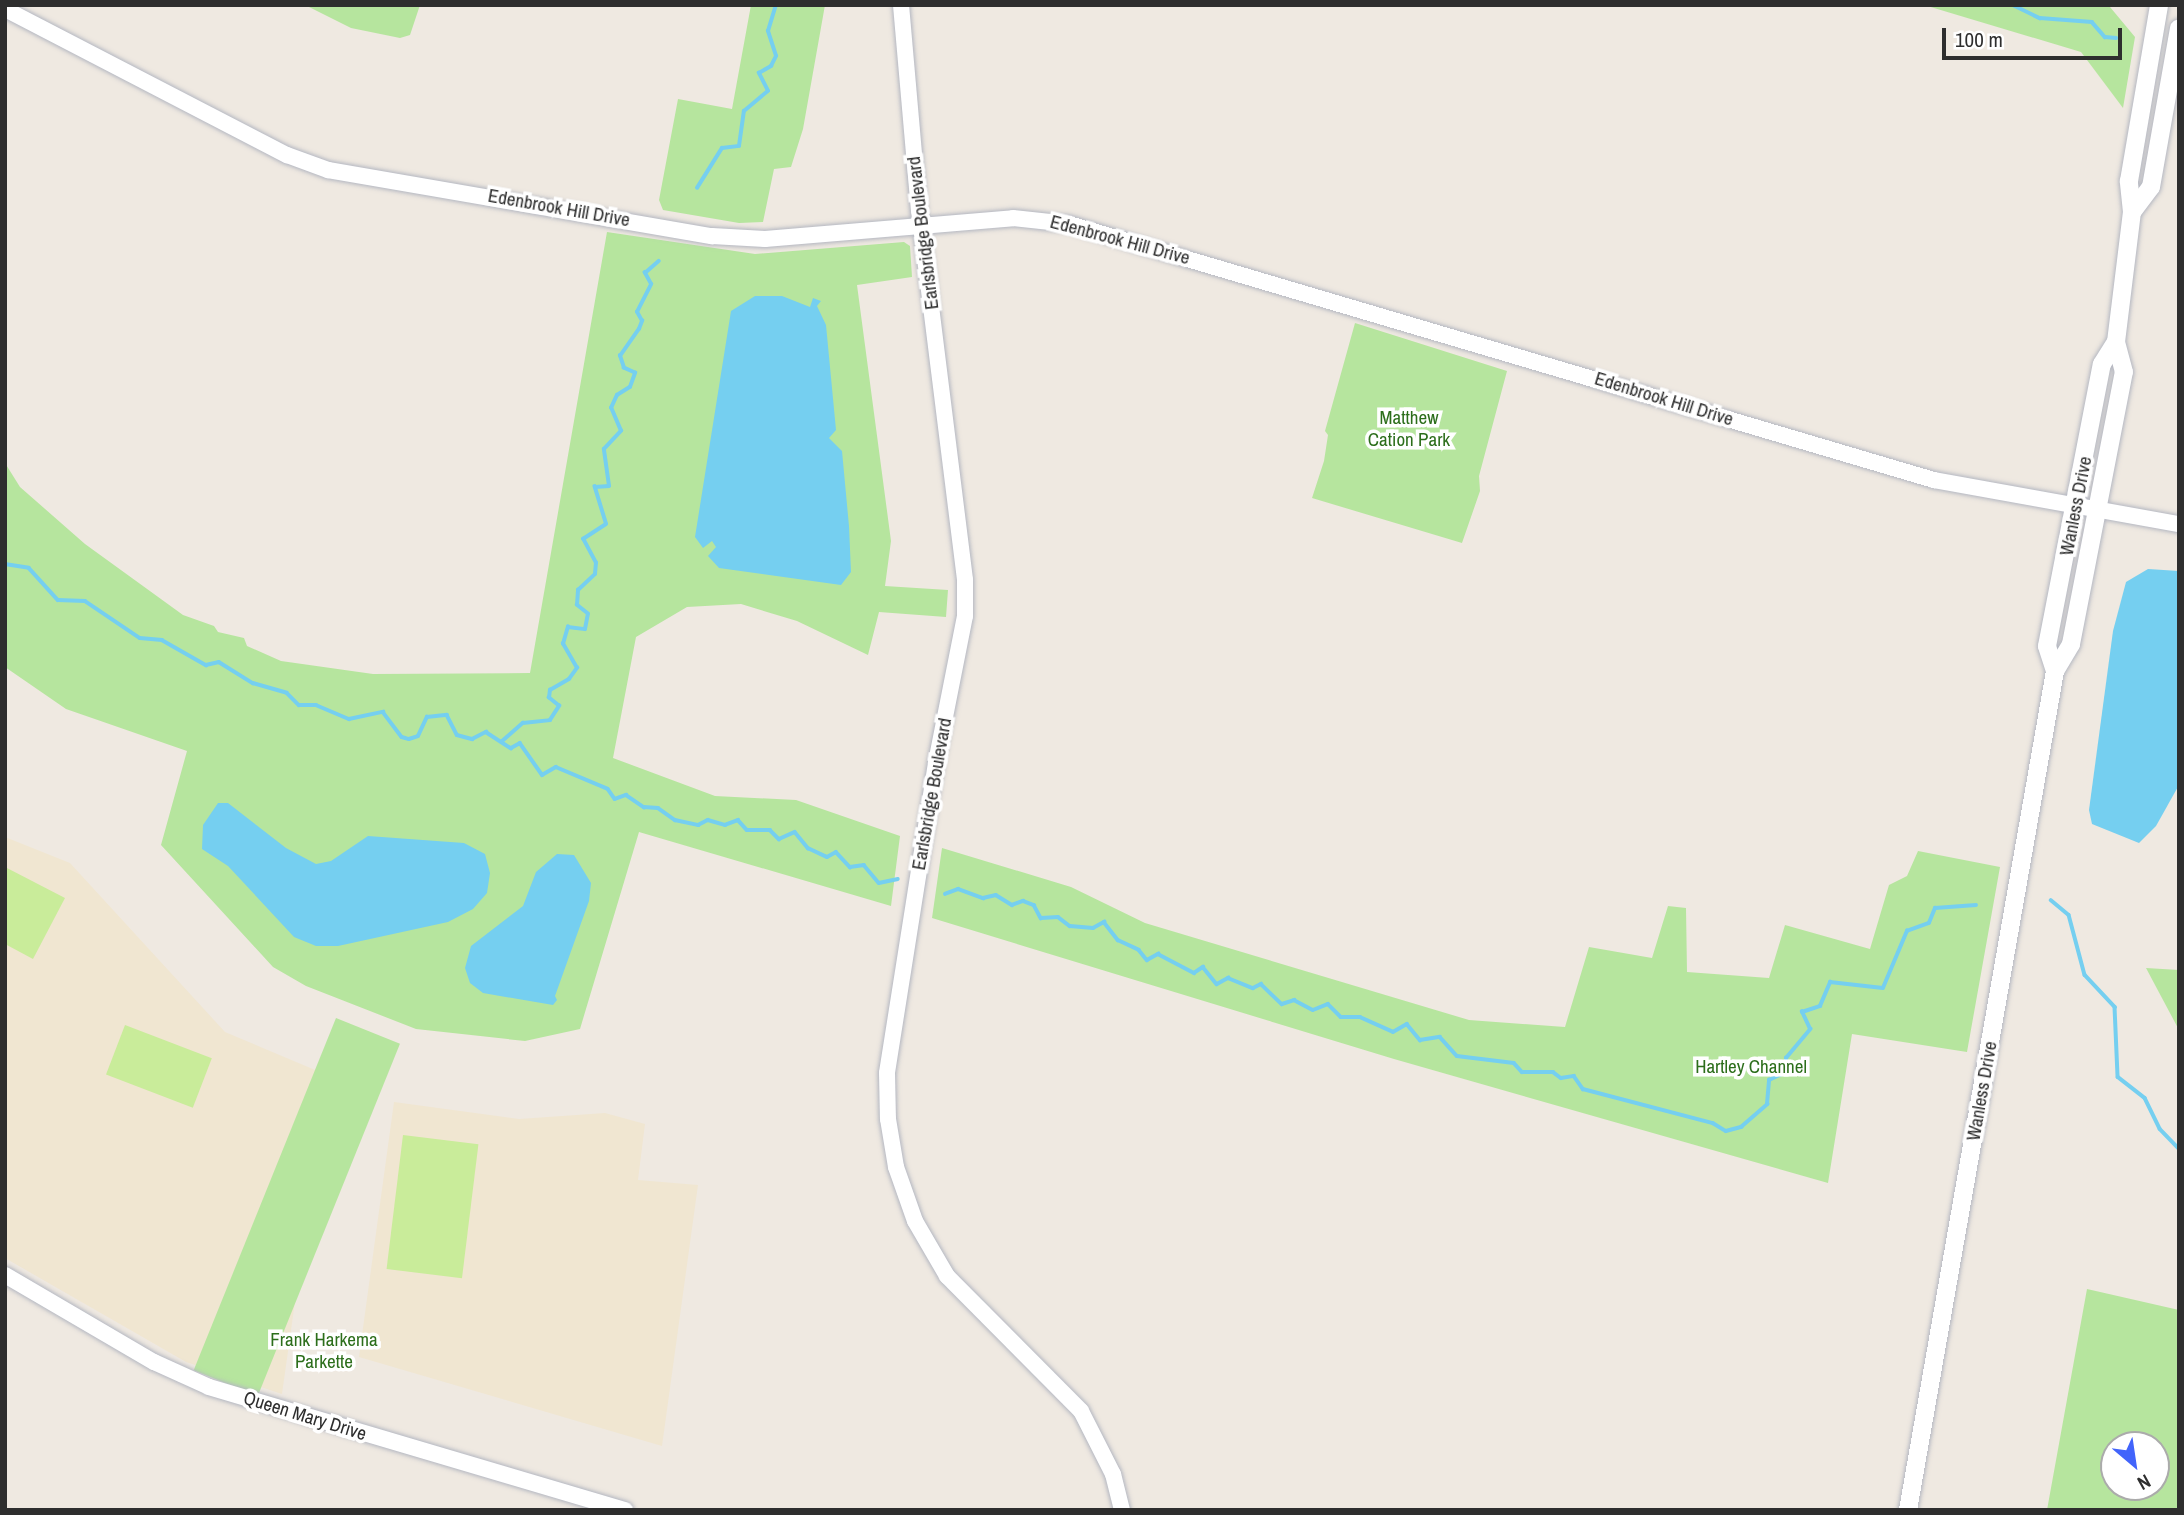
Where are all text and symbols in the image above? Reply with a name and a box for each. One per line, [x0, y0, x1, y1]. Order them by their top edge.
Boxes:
scale bar [1946, 14, 2126, 58]
text: 100 m [1955, 25, 2003, 54]
street label: Earlsbridge Boulevard [902, 155, 944, 311]
street label: Edenbrook Hill Drive [486, 184, 632, 232]
street label: Edenbrook Hill Drive [1048, 210, 1192, 270]
street label: Edenbrook Hill Drive [1592, 367, 1736, 431]
park label: Matthew Cation Park [1368, 407, 1450, 451]
street label: Wanless Drive [2055, 454, 2097, 558]
street label: Earlsbridge Boulevard [907, 716, 957, 872]
street label: Wanless Drive [1962, 1039, 2002, 1143]
park label: Hartley Channel [1695, 1056, 1807, 1078]
park label: Frank Harkema Parkette [270, 1329, 378, 1373]
street label: Queen Mary Drive [241, 1386, 369, 1446]
north arrow [2100, 1431, 2170, 1501]
text: N [2133, 1469, 2155, 1497]

